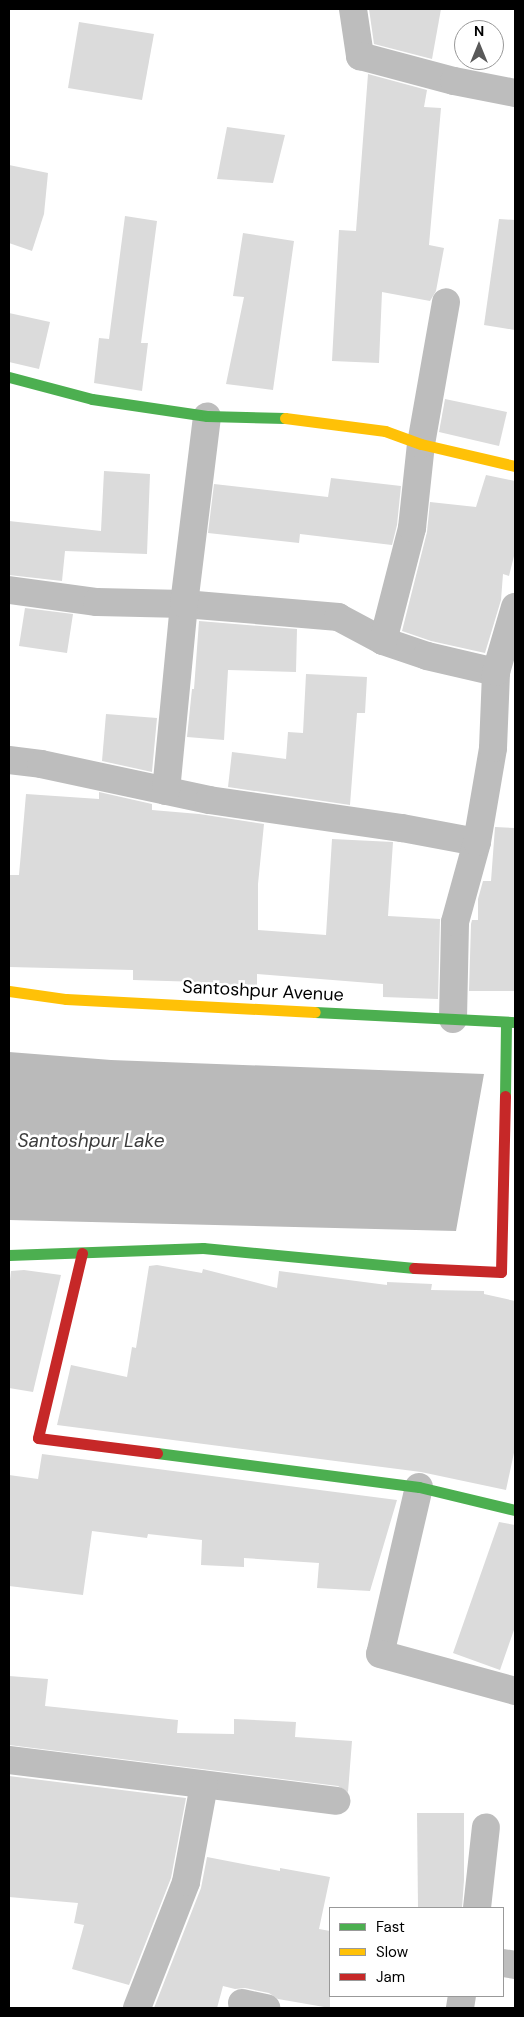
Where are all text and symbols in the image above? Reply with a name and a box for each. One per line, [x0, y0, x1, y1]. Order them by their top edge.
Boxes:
north arrow [454, 20, 504, 70]
text: N [474, 22, 484, 40]
street label: Santoshpur Avenue [182, 976, 344, 1006]
water label: Santoshpur Lake [17, 1130, 165, 1152]
legend [329, 1907, 504, 1997]
text: Fast [376, 1917, 405, 1937]
text: Slow [376, 1942, 408, 1962]
text: Jam [376, 1967, 405, 1987]

